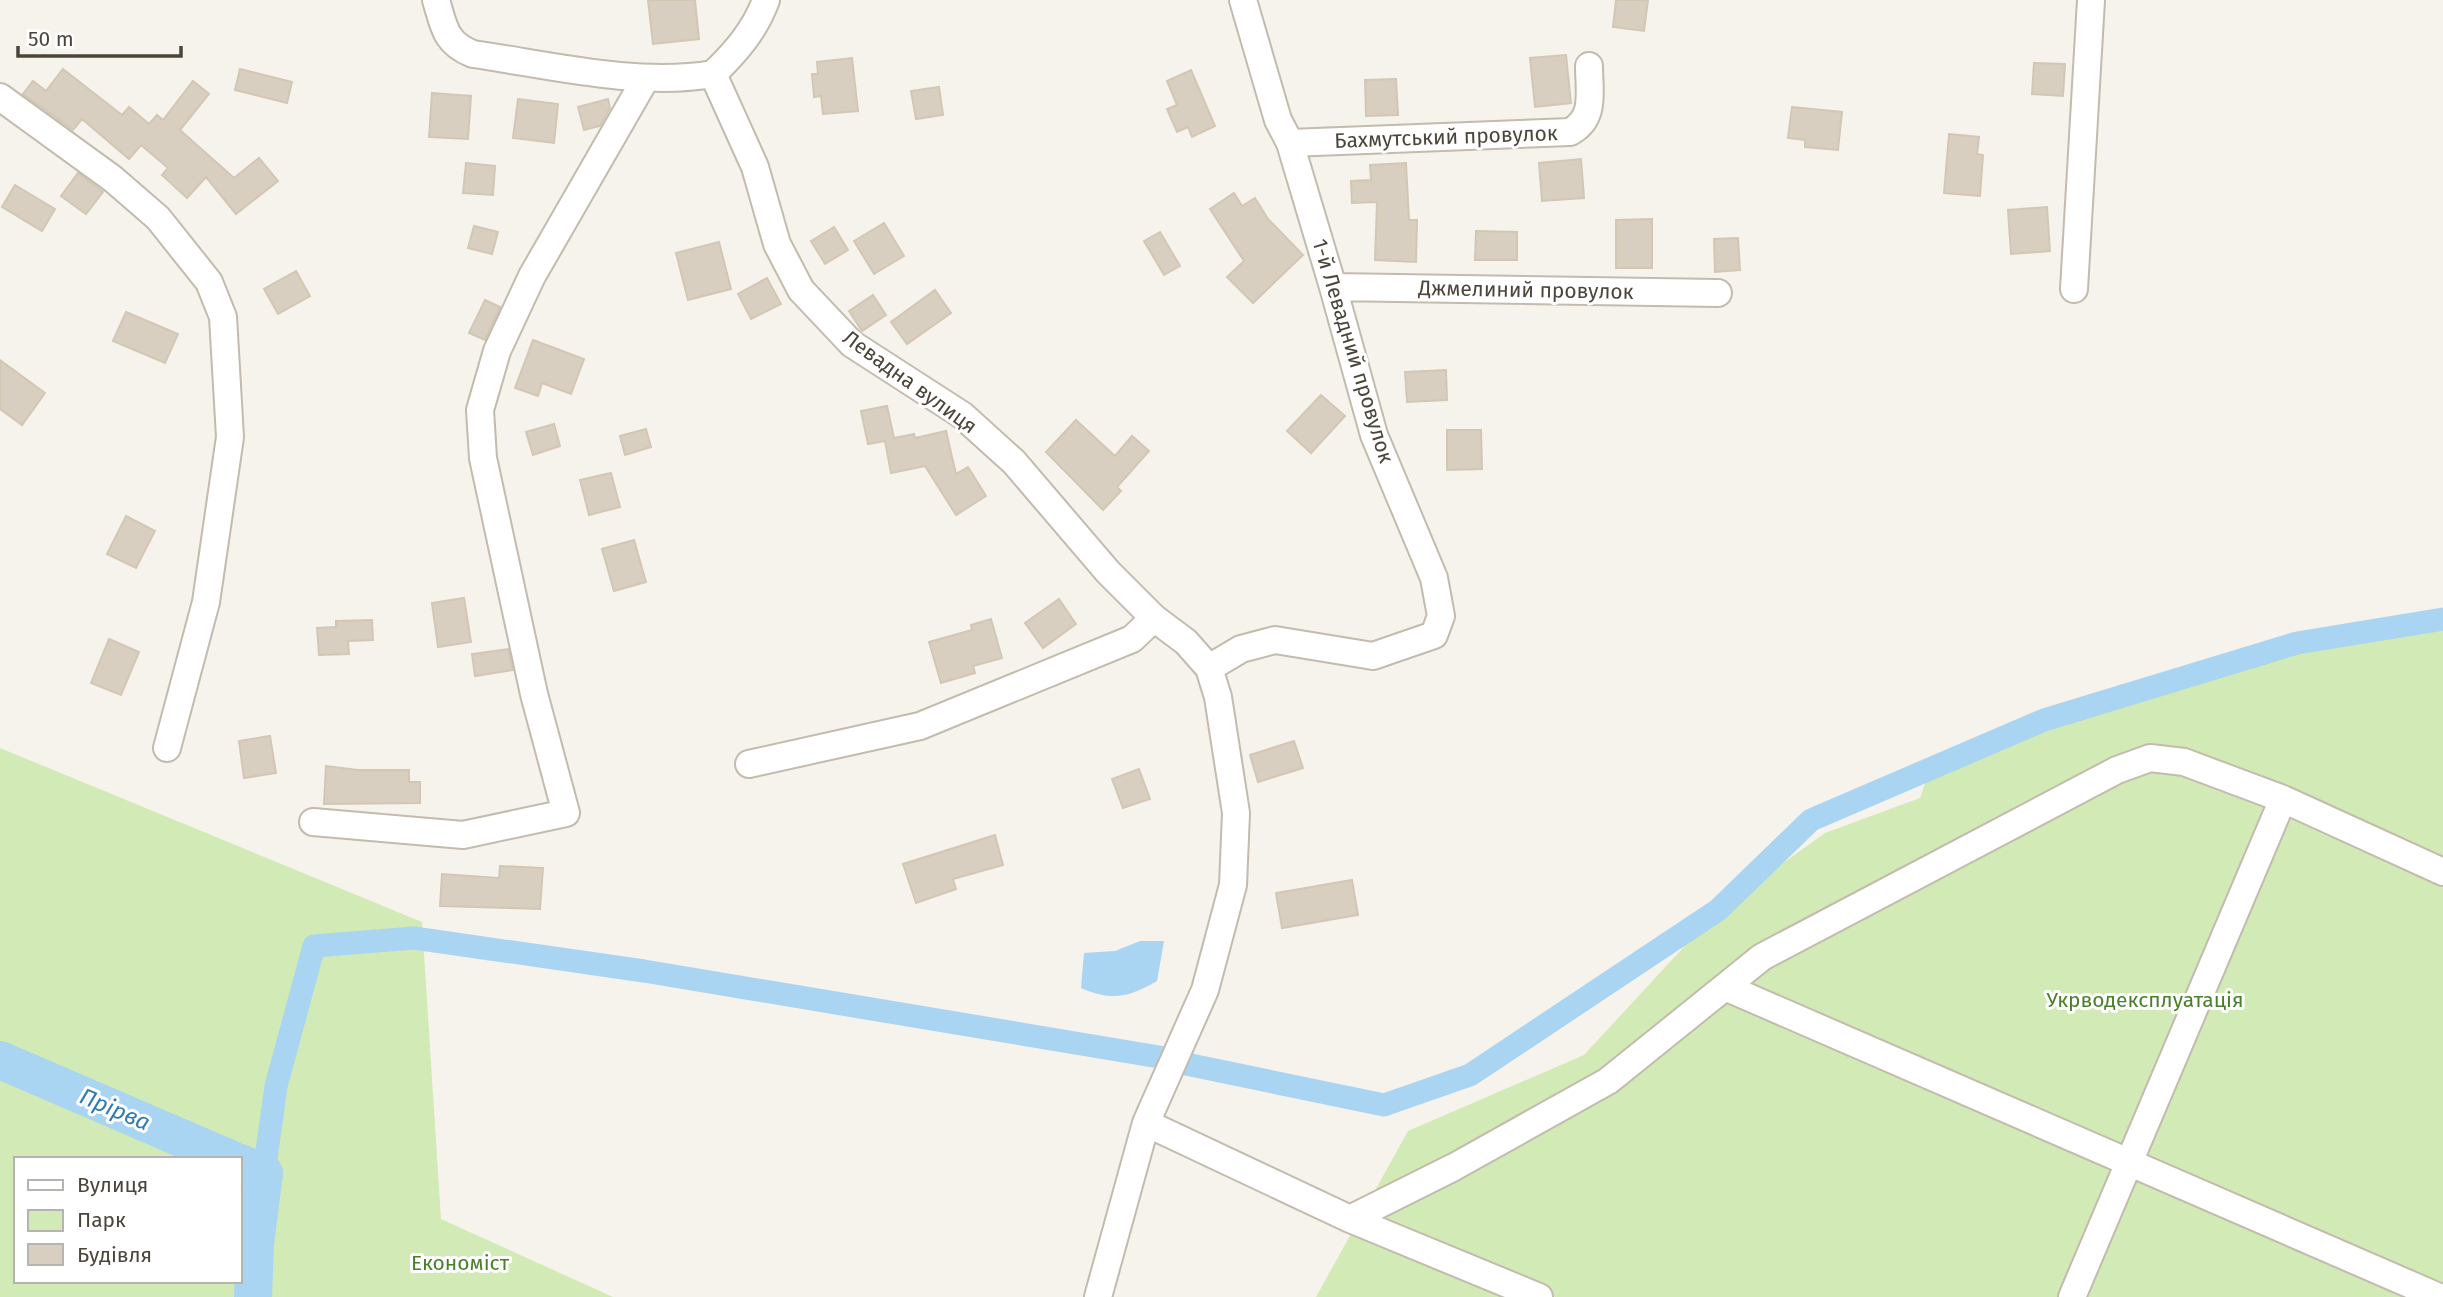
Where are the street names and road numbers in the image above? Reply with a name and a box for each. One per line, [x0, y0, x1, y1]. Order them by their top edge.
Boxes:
street label: Бахмутський провулок [1334, 120, 1558, 154]
street label: 1-й Левадний провулок [1306, 236, 1400, 466]
street label: Джмелиний провулок [1417, 275, 1634, 305]
street label: Левадна вулиця [838, 325, 982, 439]

